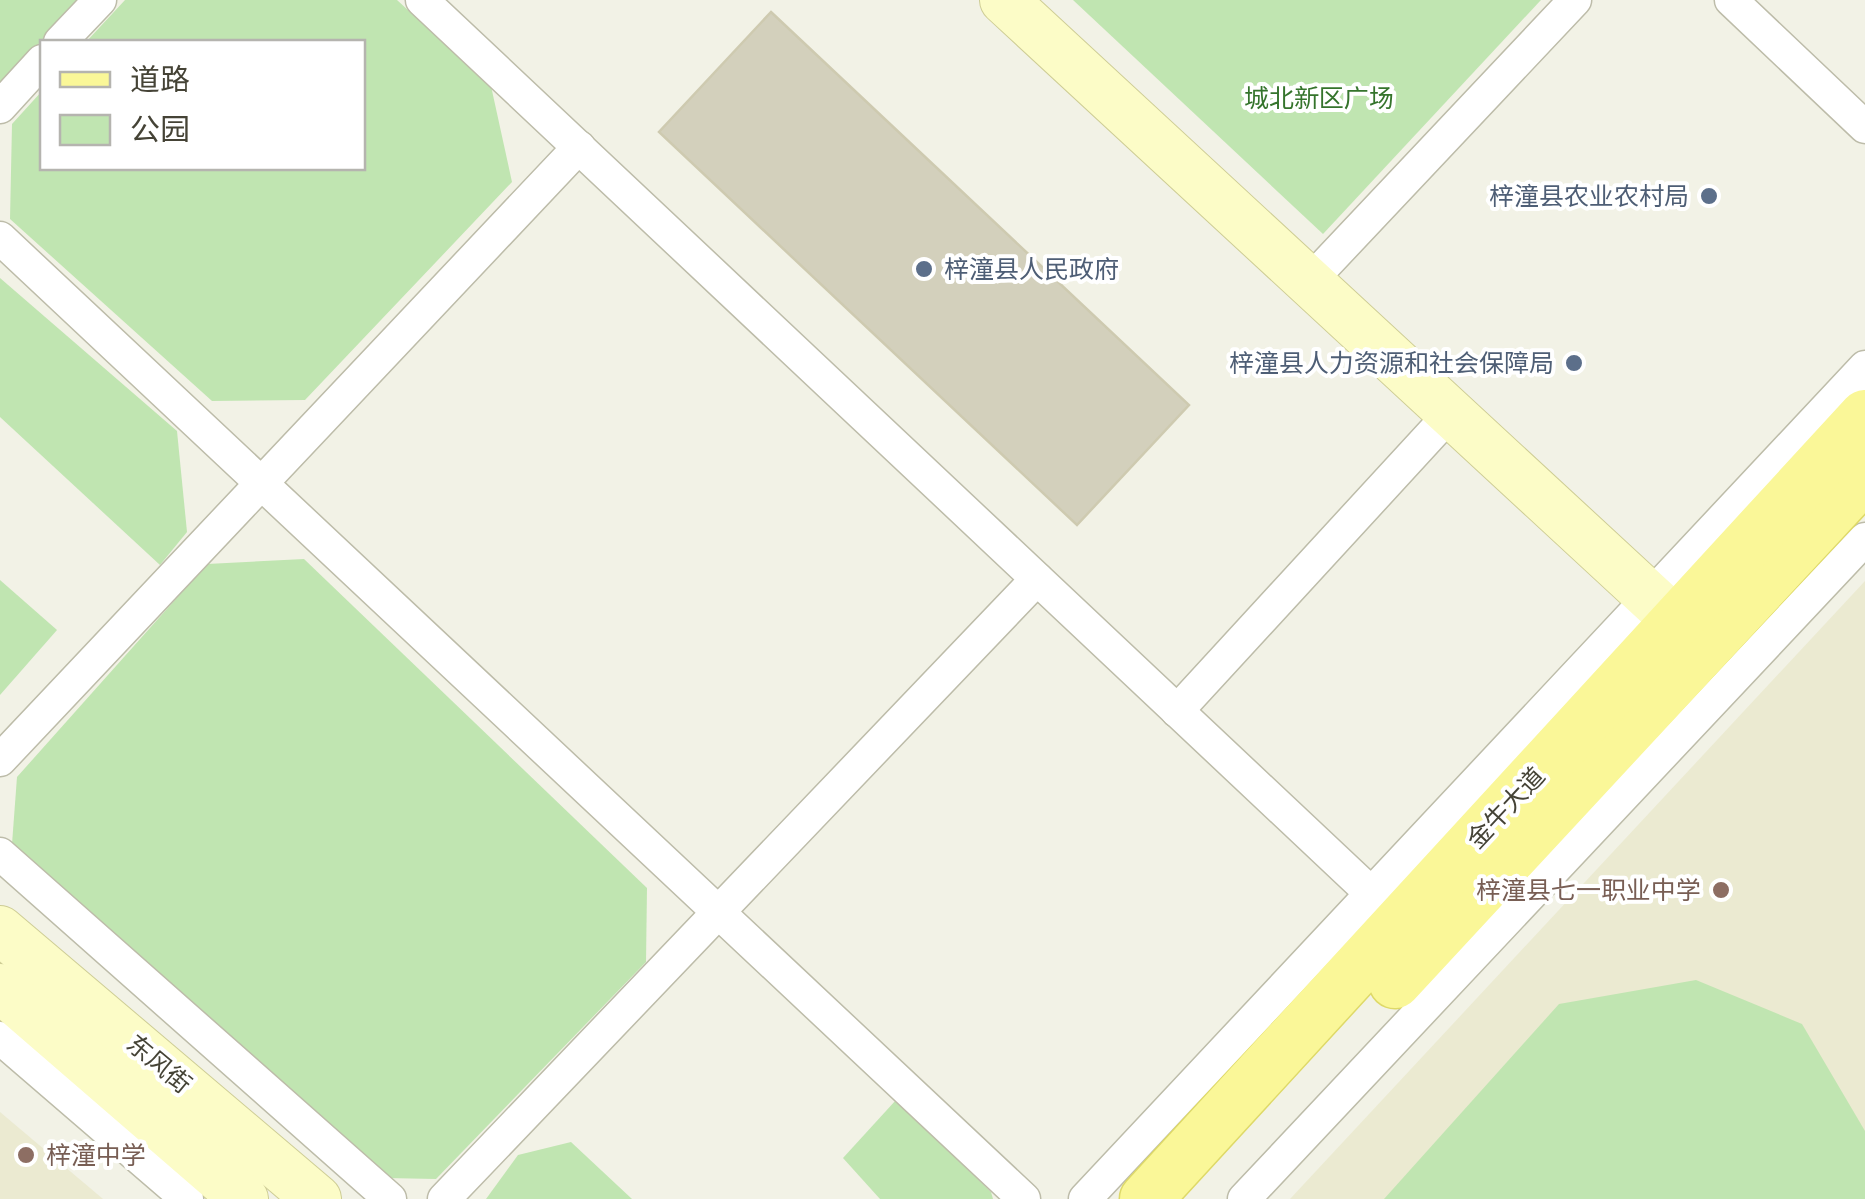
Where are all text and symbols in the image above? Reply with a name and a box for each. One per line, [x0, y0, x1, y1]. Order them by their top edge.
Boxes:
legend [40, 40, 365, 170]
text: 道路 [130, 60, 190, 99]
park label: 城北新区广场 [1244, 82, 1394, 115]
text: 公园 [130, 110, 190, 149]
place label: 梓潼县农业农村局 [1489, 180, 1689, 213]
marker: 梓潼县农业农村局 [1698, 185, 1720, 207]
place label: 梓潼县人民政府 [944, 253, 1119, 286]
marker: 梓潼县人民政府 [913, 258, 935, 280]
place label: 梓潼县人力资源和社会保障局 [1229, 347, 1554, 380]
marker: 梓潼县人力资源和社会保障局 [1563, 352, 1585, 374]
street label: 金牛大道 [1460, 760, 1552, 856]
place label: 梓潼县七一职业中学 [1476, 874, 1701, 907]
marker: 梓潼县七一职业中学 [1710, 879, 1732, 901]
street label: 东风街 [120, 1027, 198, 1101]
place label: 梓潼中学 [46, 1139, 146, 1172]
marker: 梓潼中学 [15, 1144, 37, 1166]

